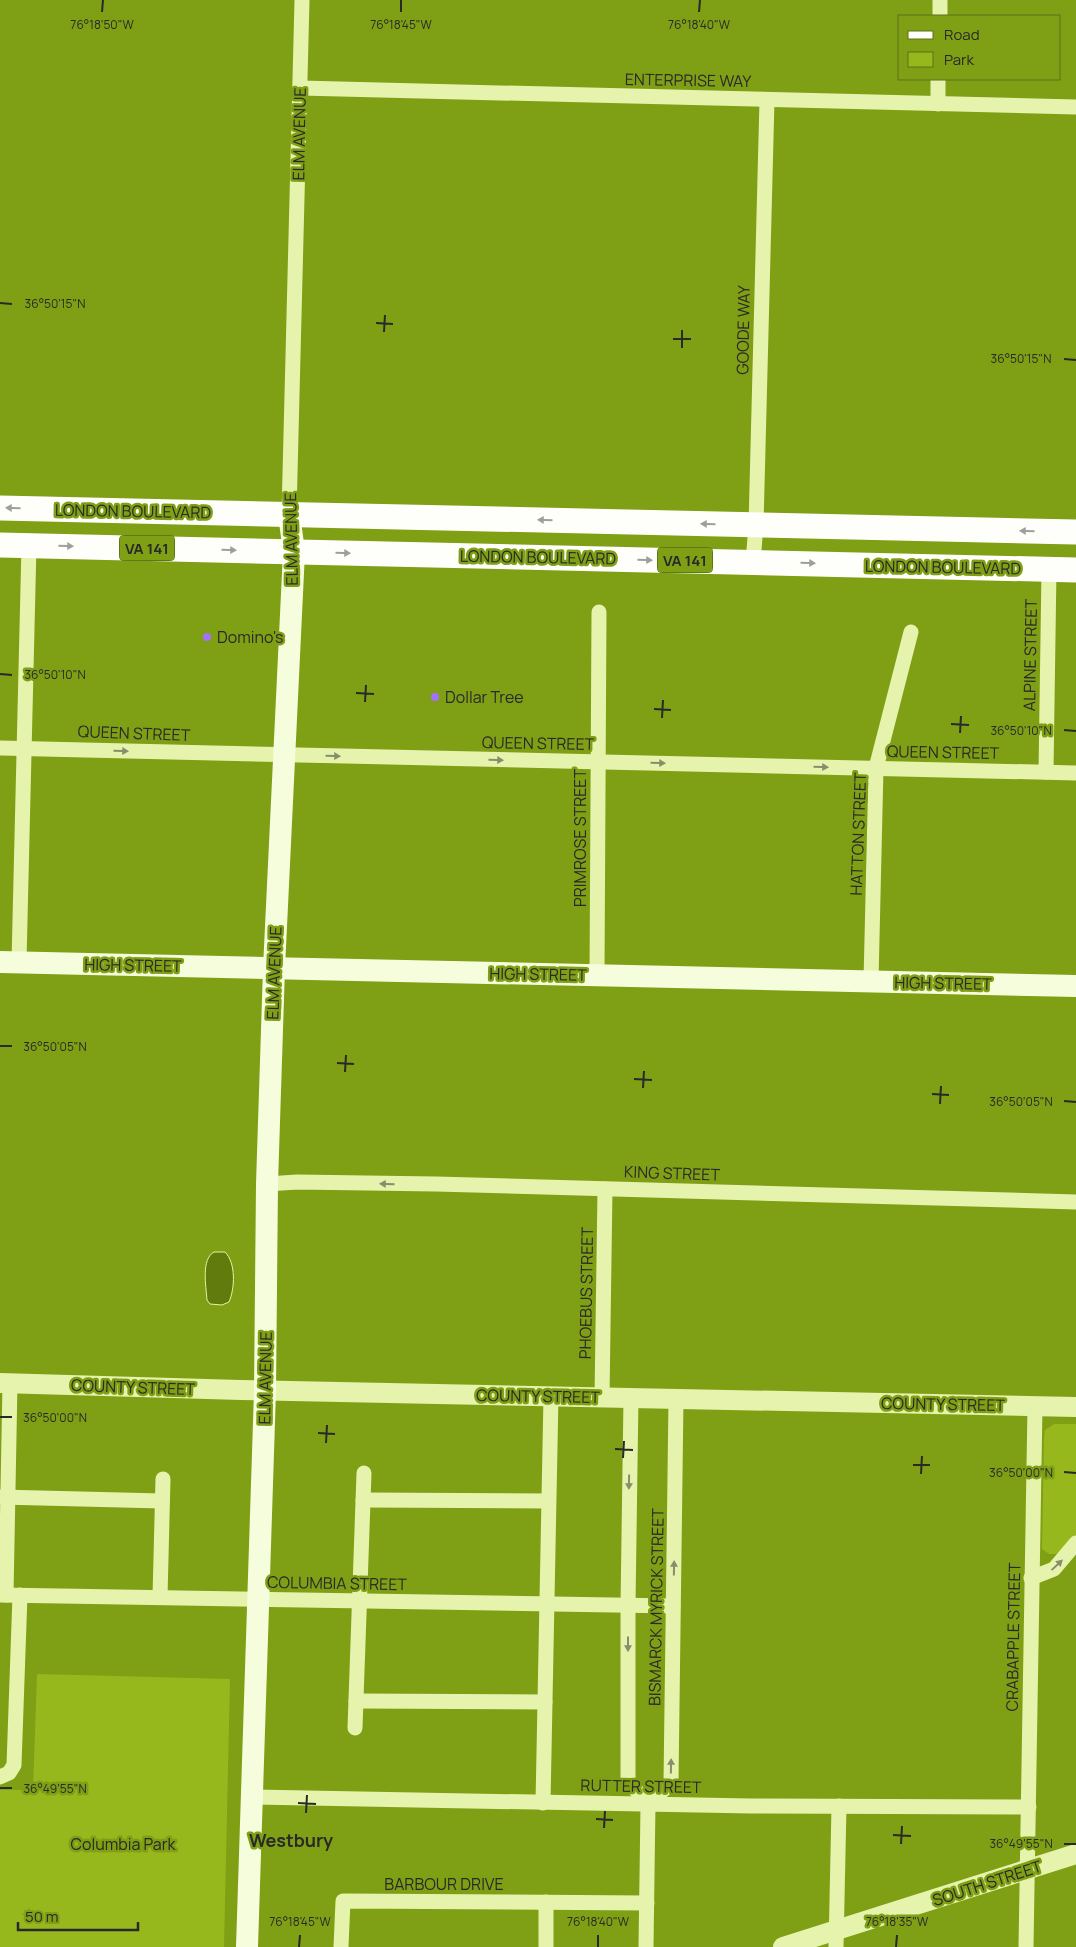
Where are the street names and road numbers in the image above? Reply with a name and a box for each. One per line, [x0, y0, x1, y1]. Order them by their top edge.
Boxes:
street label: ENTERPRISE WAY [625, 68, 751, 92]
street label: ELM AVENUE [287, 87, 311, 181]
street label: GOODE WAY [731, 285, 755, 375]
street label: ELM AVENUE [279, 492, 303, 586]
street label: LONDON BOULEVARD [55, 499, 212, 523]
road number: VA 141 [120, 536, 174, 560]
street label: LONDON BOULEVARD [460, 545, 617, 569]
road number: VA 141 [658, 548, 712, 572]
street label: LONDON BOULEVARD [865, 555, 1022, 579]
street label: ALPINE STREET [1018, 598, 1042, 711]
street label: QUEEN STREET [77, 720, 191, 746]
street label: QUEEN STREET [482, 731, 595, 755]
street label: QUEEN STREET [887, 740, 1000, 764]
street label: PRIMROSE STREET [569, 769, 591, 907]
street label: HATTON STREET [845, 772, 871, 896]
street label: ELM AVENUE [261, 926, 287, 1020]
street label: HIGH STREET [84, 953, 182, 977]
street label: HIGH STREET [489, 962, 587, 986]
street label: HIGH STREET [894, 971, 992, 995]
street label: KING STREET [624, 1160, 721, 1186]
street label: PHOEBUS STREET [574, 1226, 598, 1359]
street label: ELM AVENUE [253, 1331, 277, 1425]
street label: COUNTY STREET [71, 1374, 196, 1400]
street label: COUNTY STREET [476, 1384, 601, 1408]
street label: COUNTY STREET [881, 1392, 1006, 1416]
street label: BISMARCK MYRICK STREET [643, 1507, 669, 1706]
street label: CRABAPPLE STREET [1001, 1562, 1025, 1712]
street label: COLUMBIA STREET [267, 1571, 408, 1595]
street label: RUTTER STREET [580, 1774, 702, 1798]
street label: SOUTH STREET [930, 1855, 1045, 1911]
street label: BARBOUR DRIVE [384, 1873, 504, 1895]

